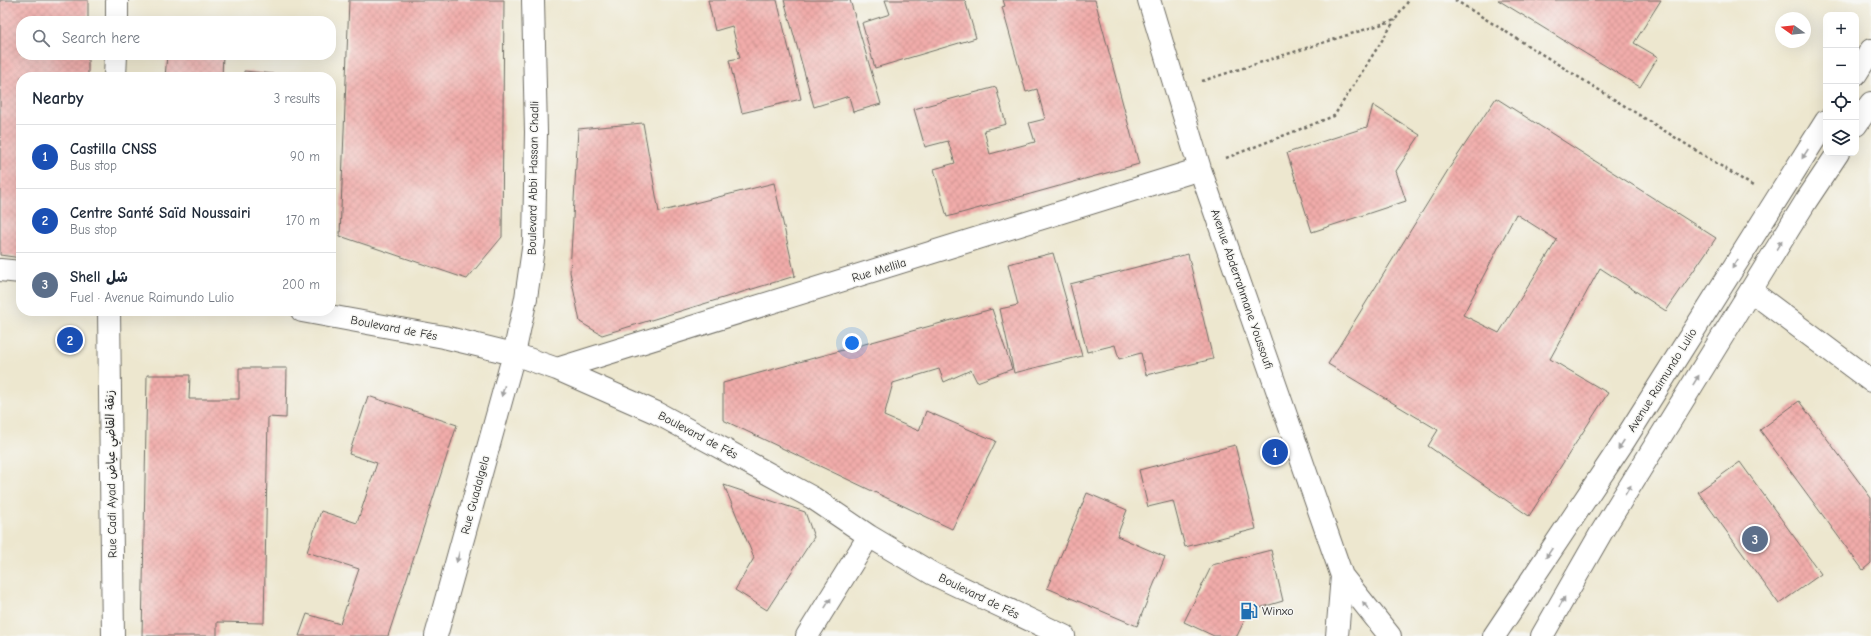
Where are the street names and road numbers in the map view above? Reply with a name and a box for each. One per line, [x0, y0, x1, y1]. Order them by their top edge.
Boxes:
street label: Boulevard Abbi Hassan Chadli [525, 101, 541, 255]
street label: Avenue Abderrahmane Youssoufi [1208, 207, 1276, 371]
street label: Rue Mellila [850, 255, 908, 285]
street label: Boulevard de Fés [350, 313, 438, 343]
street label: Avenue Raimundo Lulio [1624, 326, 1700, 434]
street label: Rue Cadi Ayad زنقة القاضي عياض [103, 390, 123, 558]
street label: Boulevard de Fés [656, 408, 740, 462]
street label: Rue Guadalgela [458, 454, 492, 536]
street label: Boulevard de Fés [936, 570, 1022, 622]

